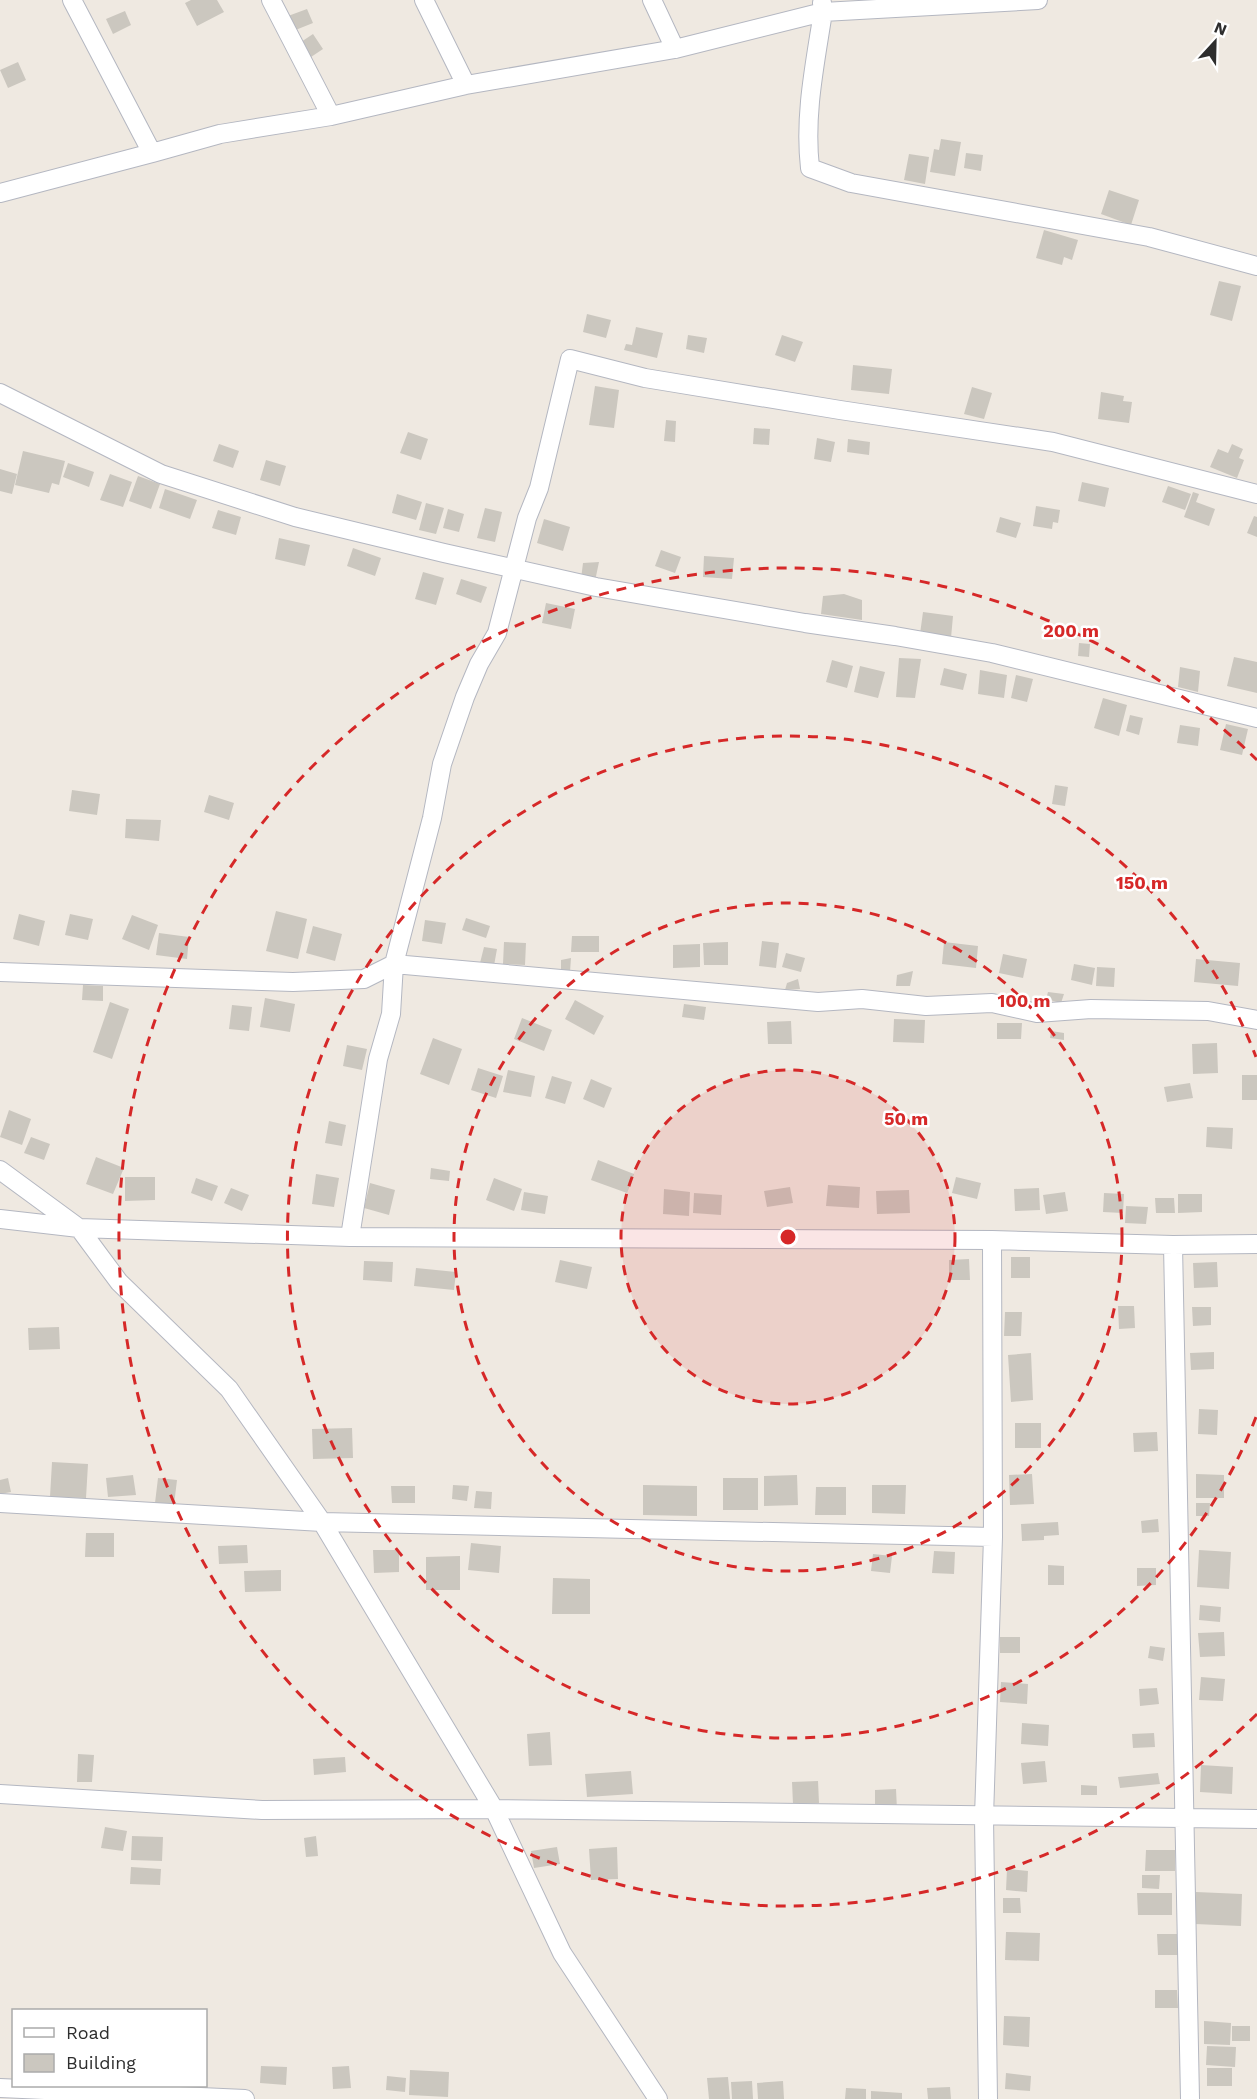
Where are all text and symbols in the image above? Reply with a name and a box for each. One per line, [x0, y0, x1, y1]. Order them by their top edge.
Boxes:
north arrow [1185, 12, 1245, 72]
text: N [1211, 18, 1229, 40]
text: 200 m [1043, 620, 1099, 641]
text: 150 m [1116, 872, 1168, 893]
text: 100 m [997, 990, 1051, 1011]
text: 50 m [884, 1108, 928, 1129]
centre of rings [778, 1227, 798, 1247]
legend [12, 2009, 207, 2087]
text: Road [66, 2022, 110, 2043]
text: Building [66, 2052, 136, 2073]

